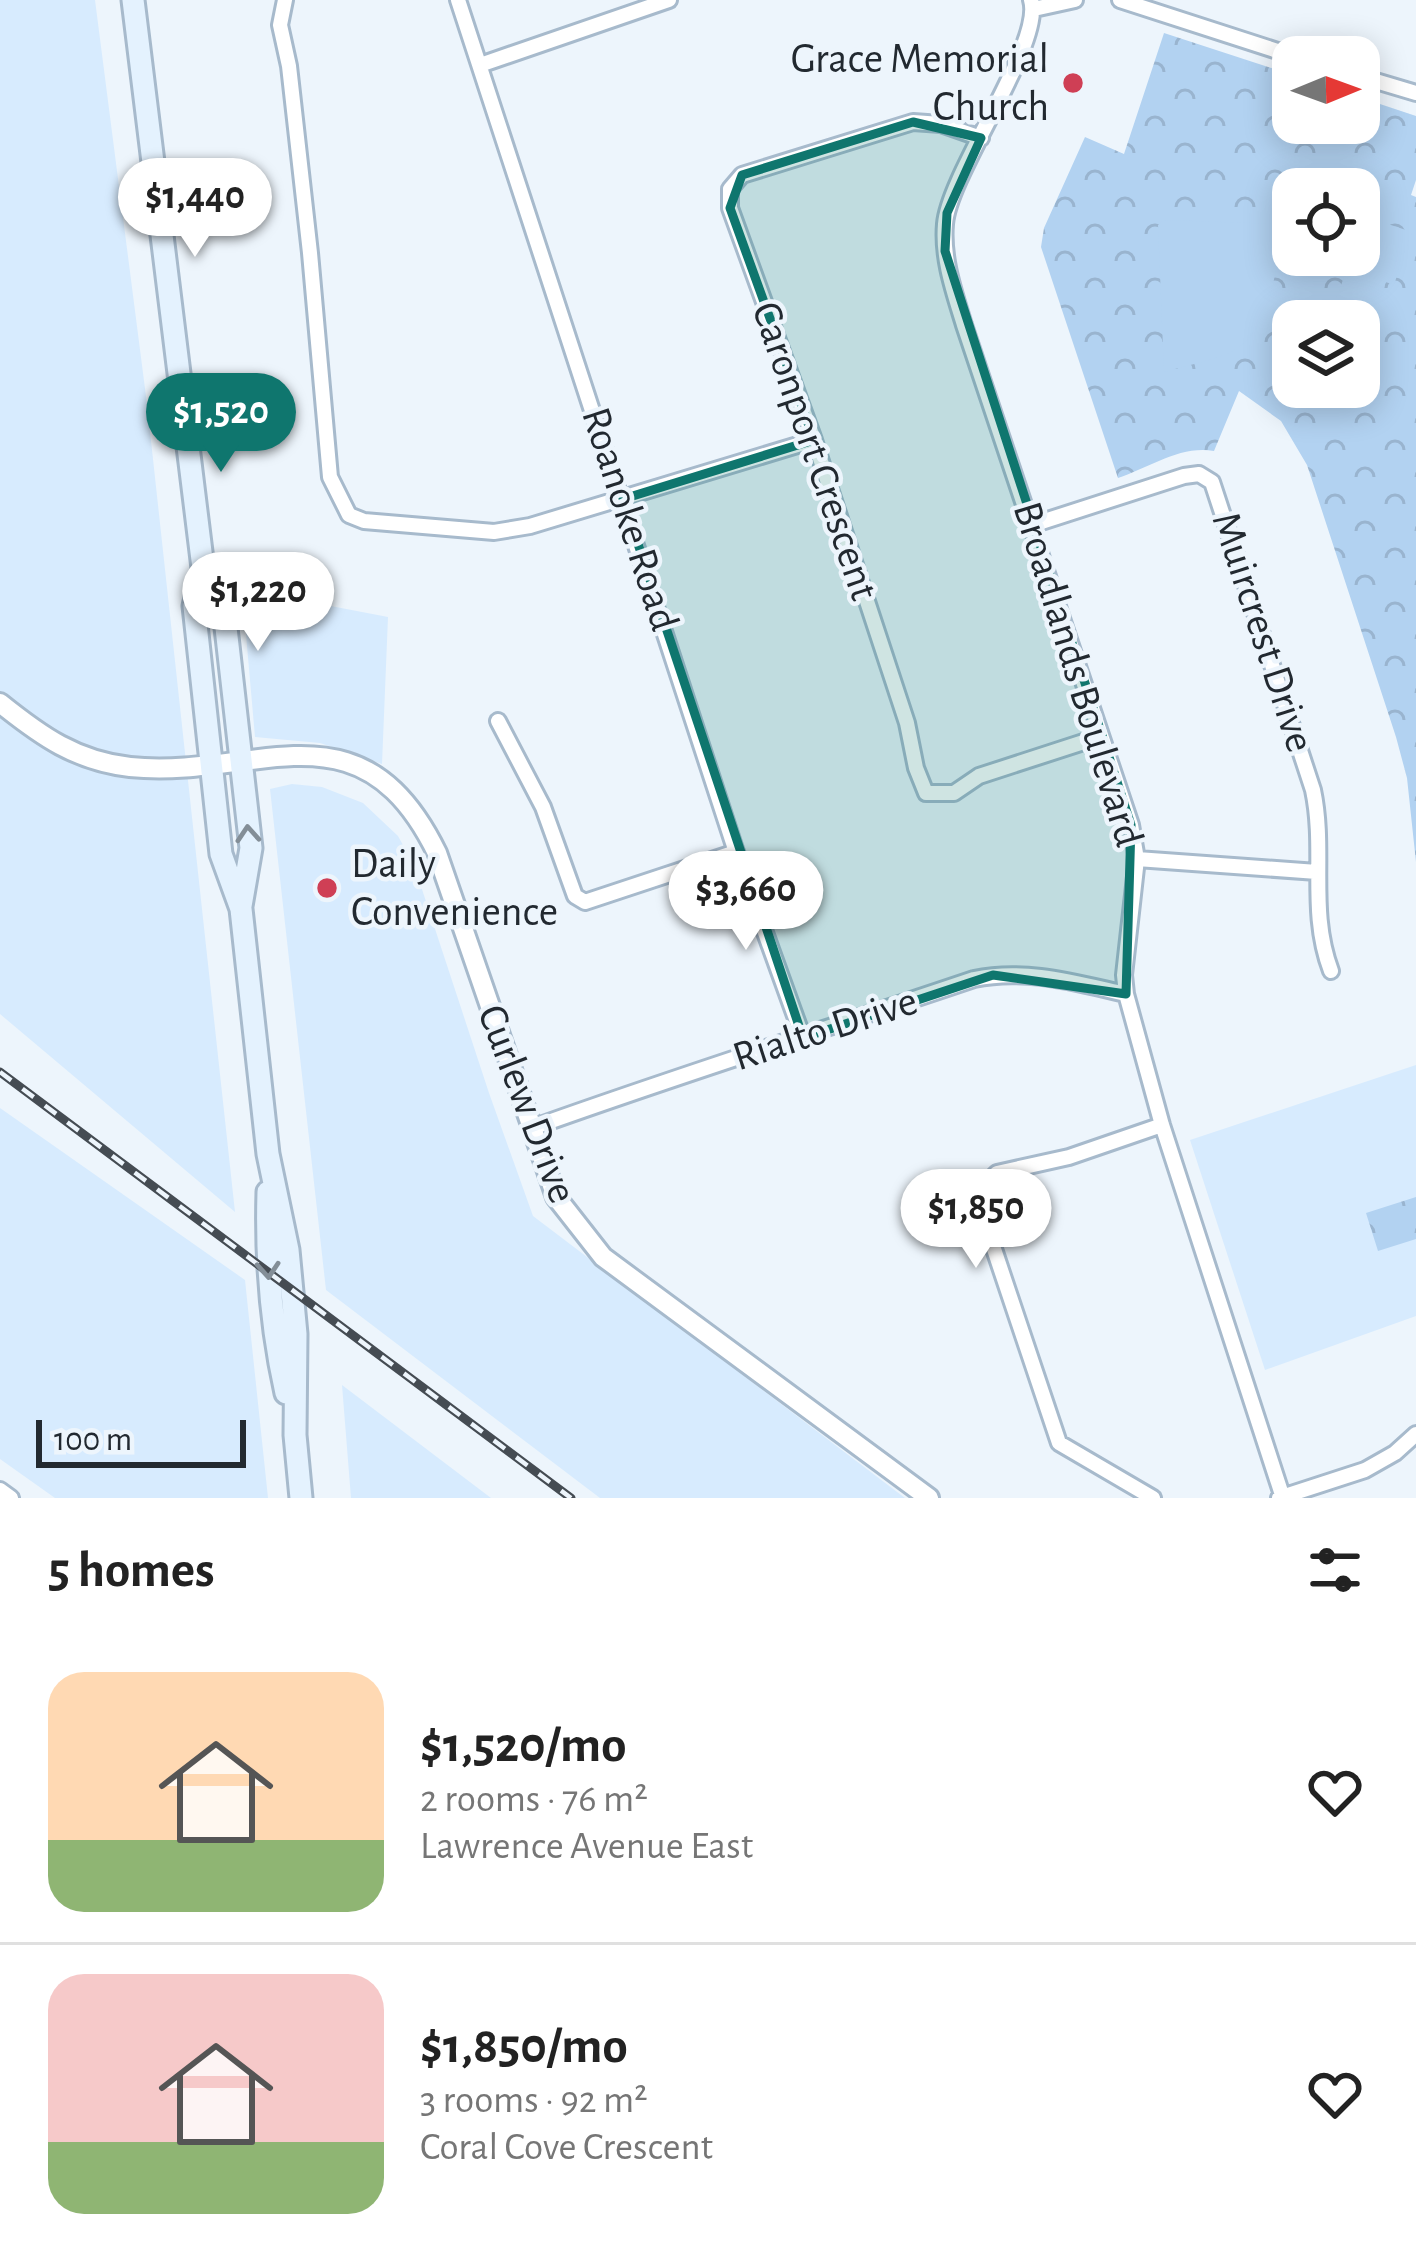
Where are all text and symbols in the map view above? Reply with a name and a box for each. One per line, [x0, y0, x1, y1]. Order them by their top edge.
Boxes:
north arrow [1272, 36, 1380, 144]
map controls [1272, 36, 1380, 408]
place label: Grace Memorial Church [791, 38, 1049, 128]
marker: Grace Memorial Church [1060, 70, 1086, 96]
pin: $1,440 [97, 158, 293, 260]
button: locate [1272, 168, 1380, 276]
text: $1,440 [145, 177, 245, 216]
street label: Caronport Crescent [744, 297, 886, 605]
button: layers [1272, 300, 1380, 408]
pin: $1,520 [123, 373, 319, 475]
text: $1,520 [173, 392, 269, 431]
street label: Roanoke Road [574, 402, 686, 636]
street label: Broadlands Boulevard [1006, 497, 1150, 851]
street label: Muircrest Drive [1205, 507, 1321, 757]
pin: $1,220 [160, 552, 356, 654]
text: $1,220 [209, 571, 307, 610]
one-way arrow [236, 825, 262, 844]
place label: Daily Convenience [351, 843, 558, 933]
pin: $3,660 [648, 851, 844, 953]
text: $3,660 [695, 870, 797, 909]
marker: Daily Convenience [314, 875, 340, 901]
street label: Rialto Drive [728, 980, 922, 1078]
street label: Curlew Drive [470, 999, 584, 1209]
pin: $1,850 [878, 1169, 1074, 1271]
text: $1,850 [928, 1188, 1024, 1227]
one-way arrow [255, 1261, 281, 1280]
scale bar [36, 1414, 246, 1467]
text: 100 m [54, 1424, 132, 1457]
icon: filters [1302, 1537, 1368, 1603]
text: 5 homes [48, 1545, 215, 1596]
icon: home [144, 1720, 288, 1864]
text: $1,520/mo [420, 1720, 626, 1771]
icon: heart [1302, 1759, 1368, 1825]
text: 2 rooms · 76 m² [420, 1780, 648, 1819]
text: Lawrence Avenue East [420, 1827, 753, 1866]
text: $1,850/mo [420, 2021, 628, 2072]
icon: home [144, 2022, 288, 2166]
icon: heart [1302, 2061, 1368, 2127]
text: 3 rooms · 92 m² [420, 2081, 648, 2120]
text: Coral Cove Crescent [420, 2128, 713, 2167]

